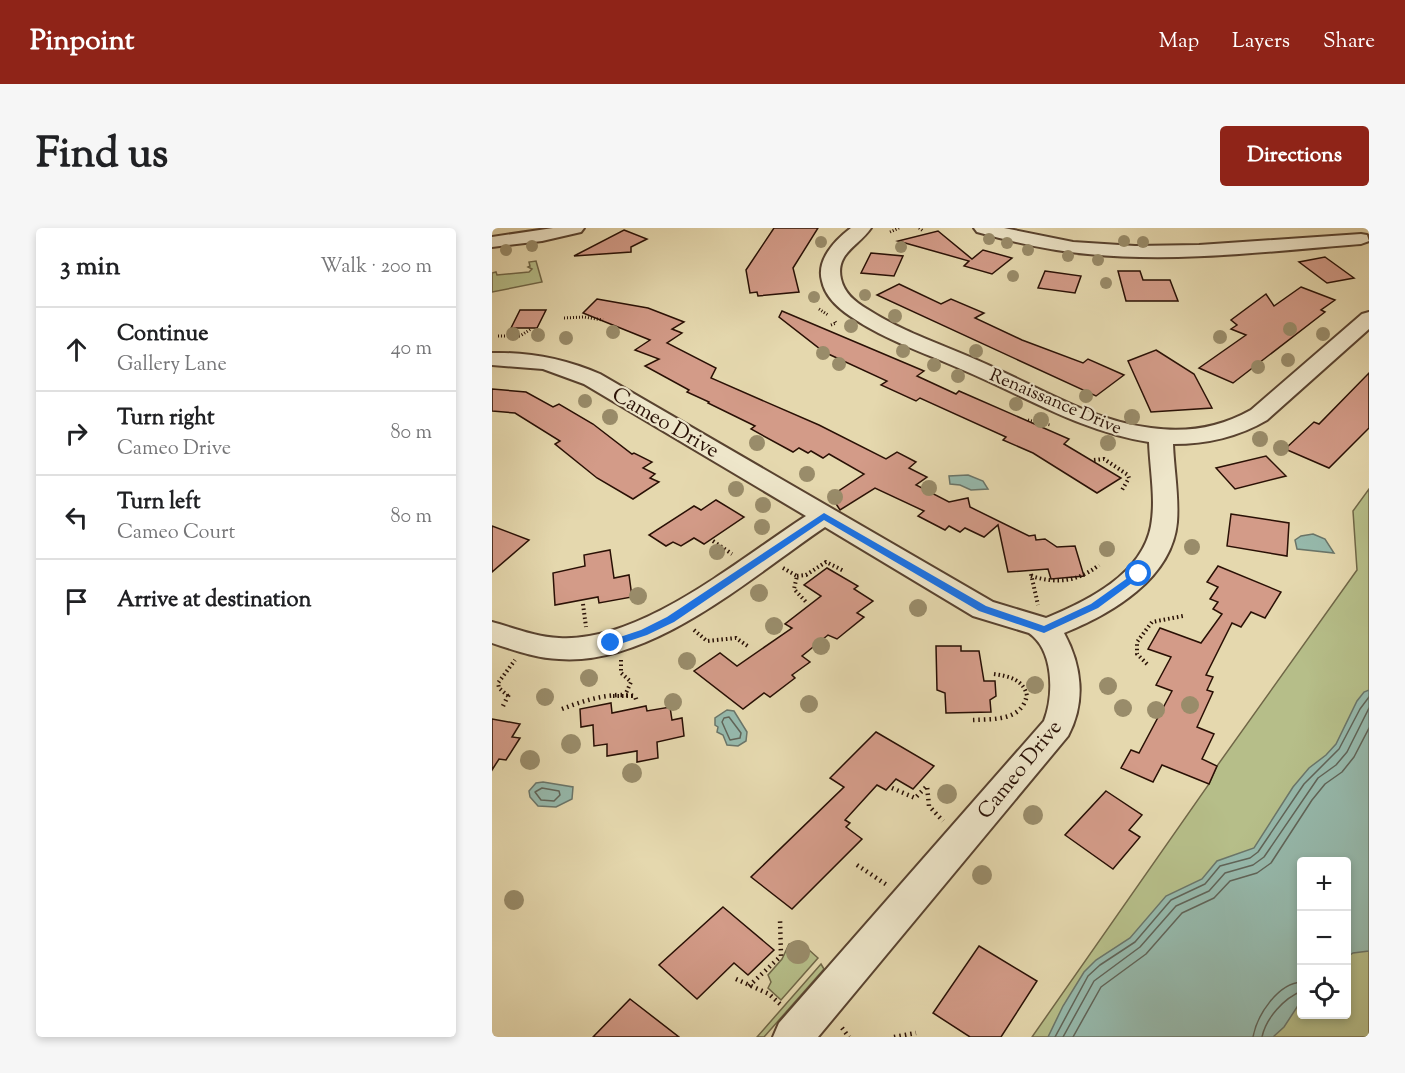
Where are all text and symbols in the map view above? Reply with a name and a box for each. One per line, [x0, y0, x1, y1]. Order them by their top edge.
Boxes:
text: Pinpoint [30, 22, 134, 62]
text: Map [1159, 27, 1199, 57]
text: Layers [1232, 27, 1290, 57]
text: Share [1323, 27, 1375, 57]
text: Find us [36, 126, 168, 186]
button: Directions [1220, 126, 1369, 186]
text: 3 min [60, 249, 120, 286]
text: Walk · 200 m [320, 253, 432, 282]
text: Continue [117, 319, 208, 351]
icon: ahead [60, 333, 93, 366]
text: 40 m [391, 335, 432, 364]
text: Gallery Lane [117, 351, 227, 380]
street label: Renaissance Drive [985, 363, 1125, 442]
street label: Cameo Drive [606, 381, 724, 467]
text: Turn right [117, 403, 214, 435]
icon: right [60, 417, 93, 450]
text: 80 m [391, 419, 432, 448]
text: Cameo Drive [117, 435, 231, 464]
text: Turn left [117, 487, 200, 519]
icon: left [60, 501, 93, 534]
text: 80 m [391, 503, 432, 532]
text: Cameo Court [117, 519, 235, 548]
route start [1125, 560, 1151, 586]
icon: arrive [60, 585, 93, 618]
text: Arrive at destination [117, 585, 312, 617]
route end [597, 629, 623, 655]
street label: Cameo Drive [971, 714, 1070, 826]
map controls [1297, 857, 1351, 1019]
button: + [1297, 857, 1351, 911]
button: − [1297, 911, 1351, 965]
button: locate [1297, 965, 1351, 1019]

